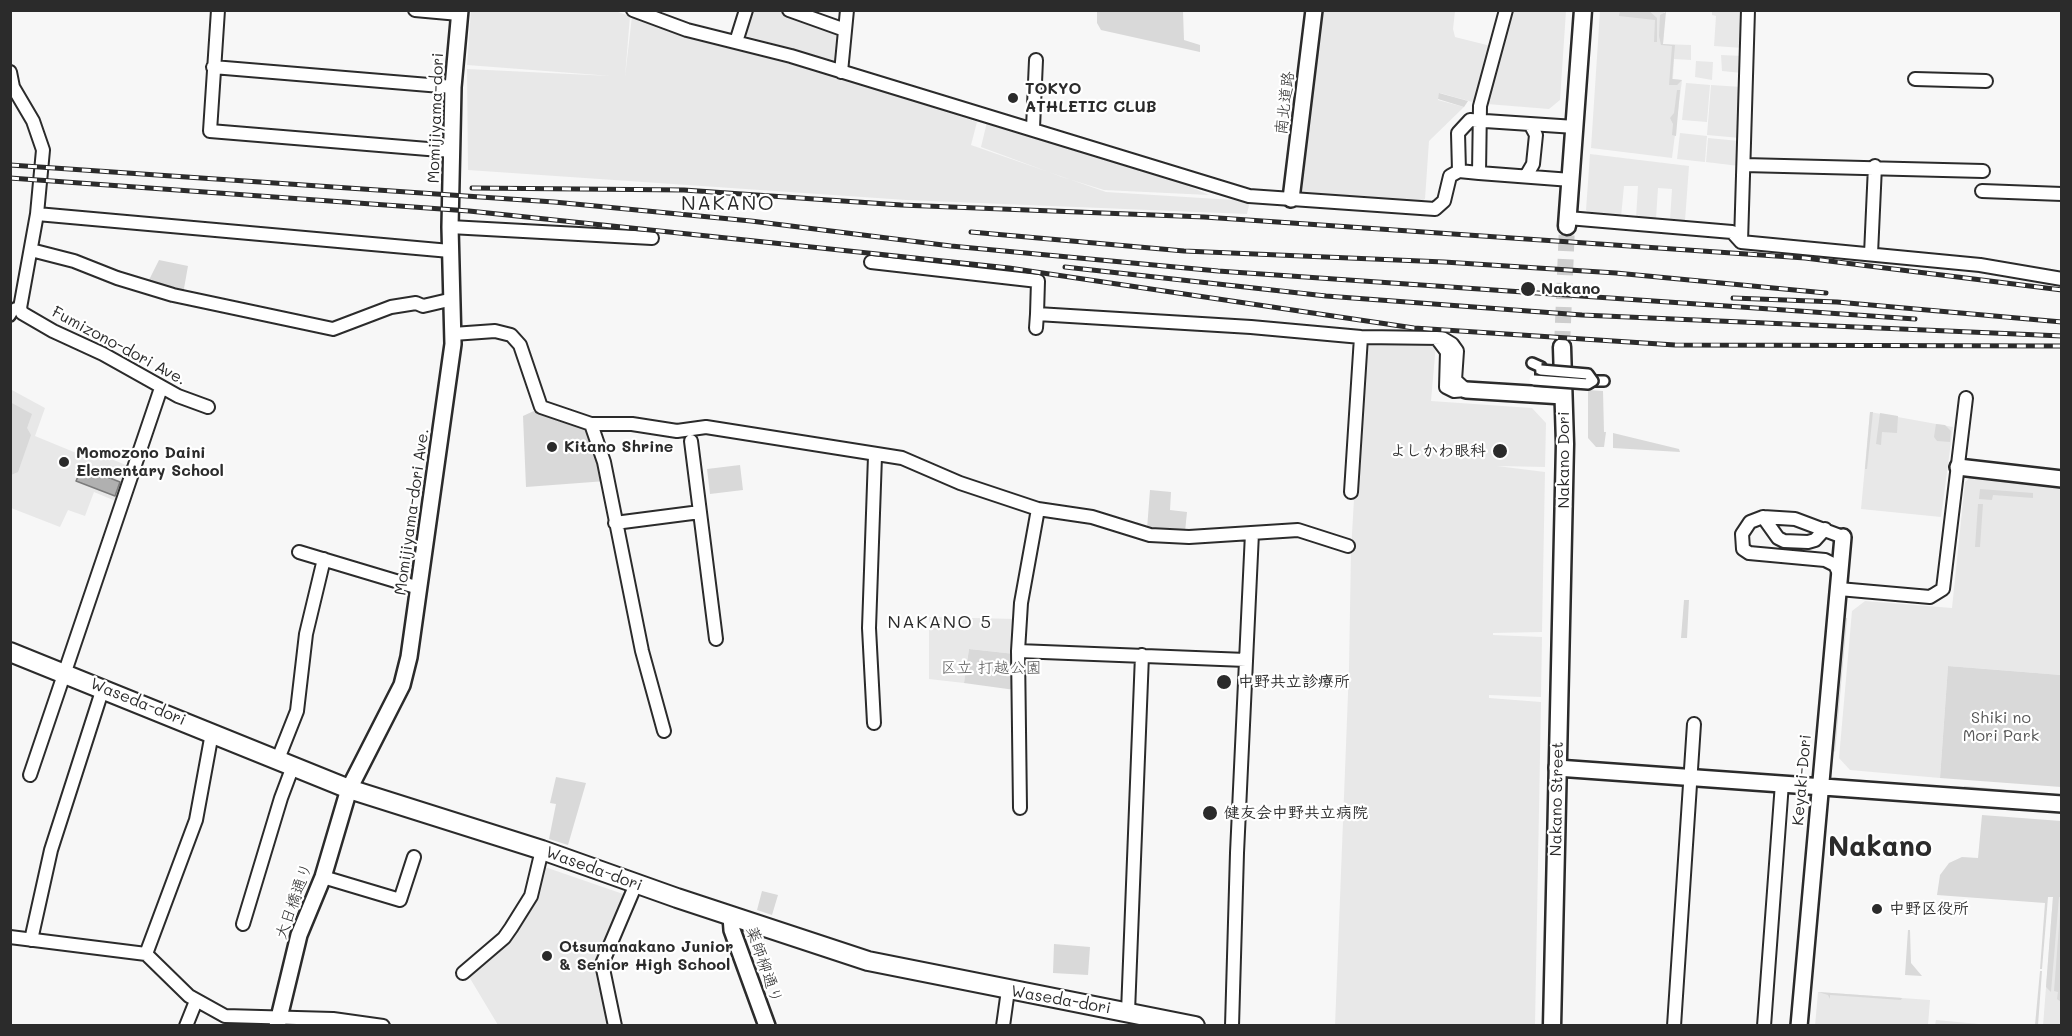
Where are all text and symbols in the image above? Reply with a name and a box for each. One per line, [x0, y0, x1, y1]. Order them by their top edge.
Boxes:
street label: Momijiyama-dori [424, 52, 448, 184]
street label: 南北道路 [1272, 70, 1298, 136]
place label: TOKYO ATHLETIC CLUB [1025, 79, 1156, 117]
marker: TOKYO ATHLETIC CLUB [1006, 91, 1020, 105]
district label: NAKANO [681, 192, 775, 216]
place label: Nakano [1541, 279, 1600, 299]
marker: Nakano [1519, 280, 1537, 298]
street label: Fumizono-dori Ave. [49, 303, 189, 389]
street label: Nakano Dori [1554, 411, 1574, 509]
street label: Momijiyama-dori Ave. [391, 427, 433, 597]
place label: Kitano Shrine [564, 437, 673, 457]
marker: Kitano Shrine [545, 440, 559, 454]
place label: よしかわ眼科 [1390, 441, 1486, 461]
marker: よしかわ眼科 [1491, 442, 1509, 460]
place label: Momozono Daini Elementary School [76, 443, 224, 481]
marker: Momozono Daini Elementary School [57, 455, 71, 469]
district label: NAKANO 5 [888, 611, 992, 633]
park label: 区立 打越公園 [940, 658, 1042, 678]
place label: 中野共立診療所 [1238, 672, 1350, 692]
marker: 中野共立診療所 [1215, 673, 1233, 691]
street label: Waseda-dori [88, 674, 188, 730]
park label: Shiki no Mori Park [1963, 708, 2039, 746]
street label: Keyaki-Dori [1788, 734, 1816, 826]
street label: Nakano Street [1546, 742, 1568, 856]
place label: 健友会中野共立病院 [1224, 803, 1368, 823]
marker: 健友会中野共立病院 [1201, 804, 1219, 822]
district label: Nakano [1828, 830, 1932, 864]
street label: Waseda-dori [543, 843, 645, 895]
street label: 大日橋通り [271, 860, 317, 942]
place label: 中野区役所 [1889, 899, 1969, 919]
marker: 中野区役所 [1870, 902, 1884, 916]
street label: 薬師柳通り [742, 924, 786, 1006]
place label: Otsumanakano Junior & Senior High School [559, 937, 733, 975]
marker: Otsumanakano Junior & Senior High School [540, 949, 554, 963]
street label: Waseda-dori [1010, 982, 1112, 1018]

